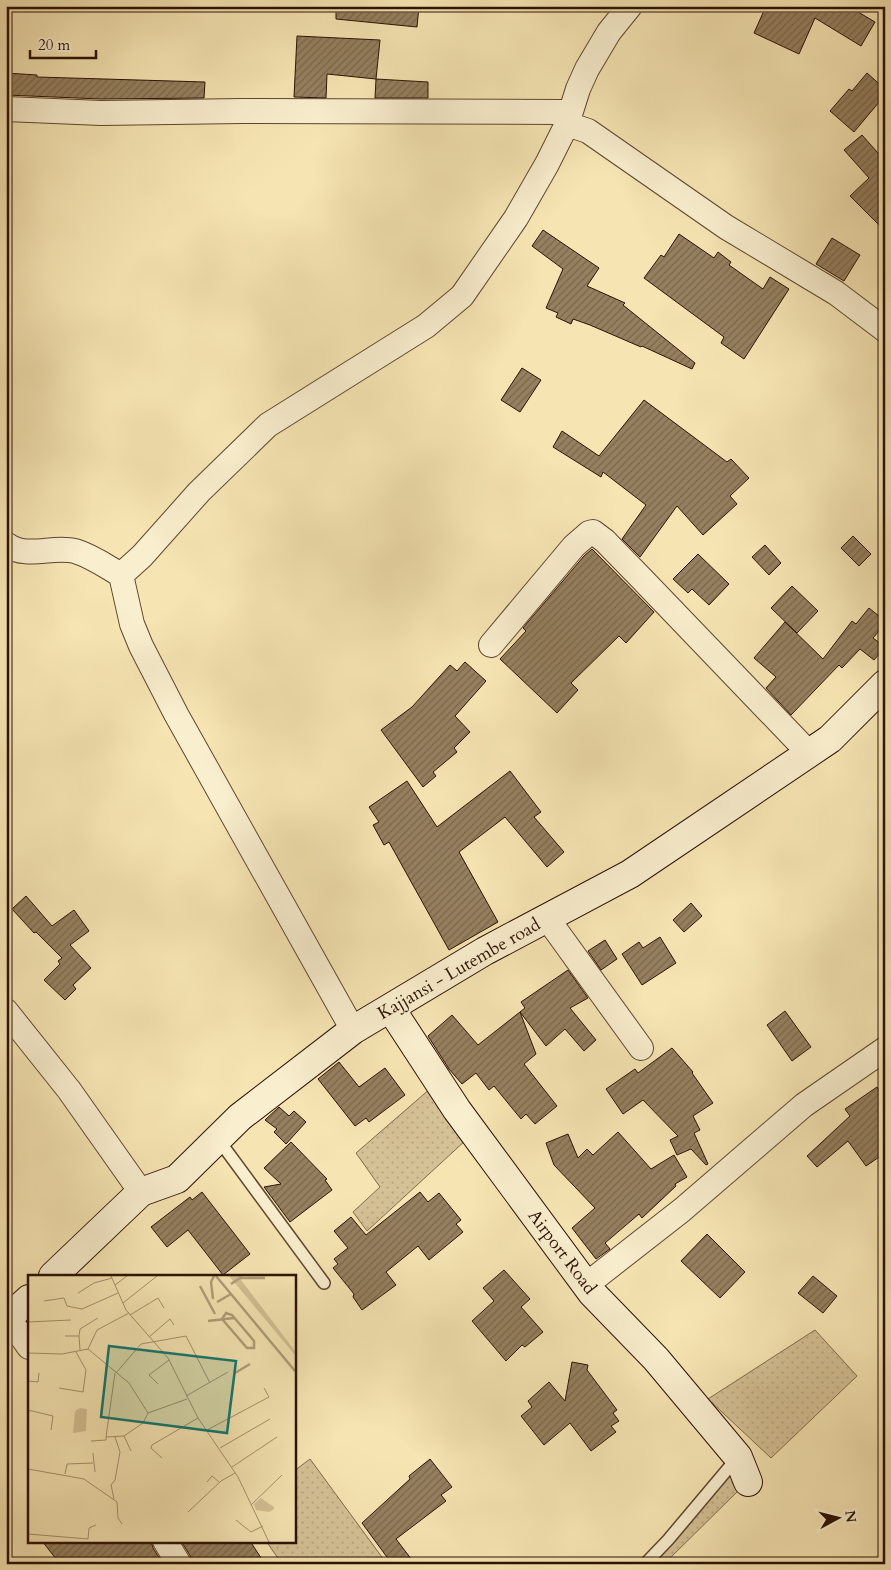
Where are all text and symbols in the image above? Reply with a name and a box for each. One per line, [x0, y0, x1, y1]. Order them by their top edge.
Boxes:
scale bar [30, 28, 96, 60]
text: 20 m [38, 35, 70, 55]
street label: Kajjansi - Lutembe road [373, 912, 545, 1026]
street label: Airport Road [522, 1204, 602, 1300]
inset map [28, 1275, 295, 1542]
north arrow [814, 1492, 864, 1542]
text: N [840, 1509, 861, 1524]

